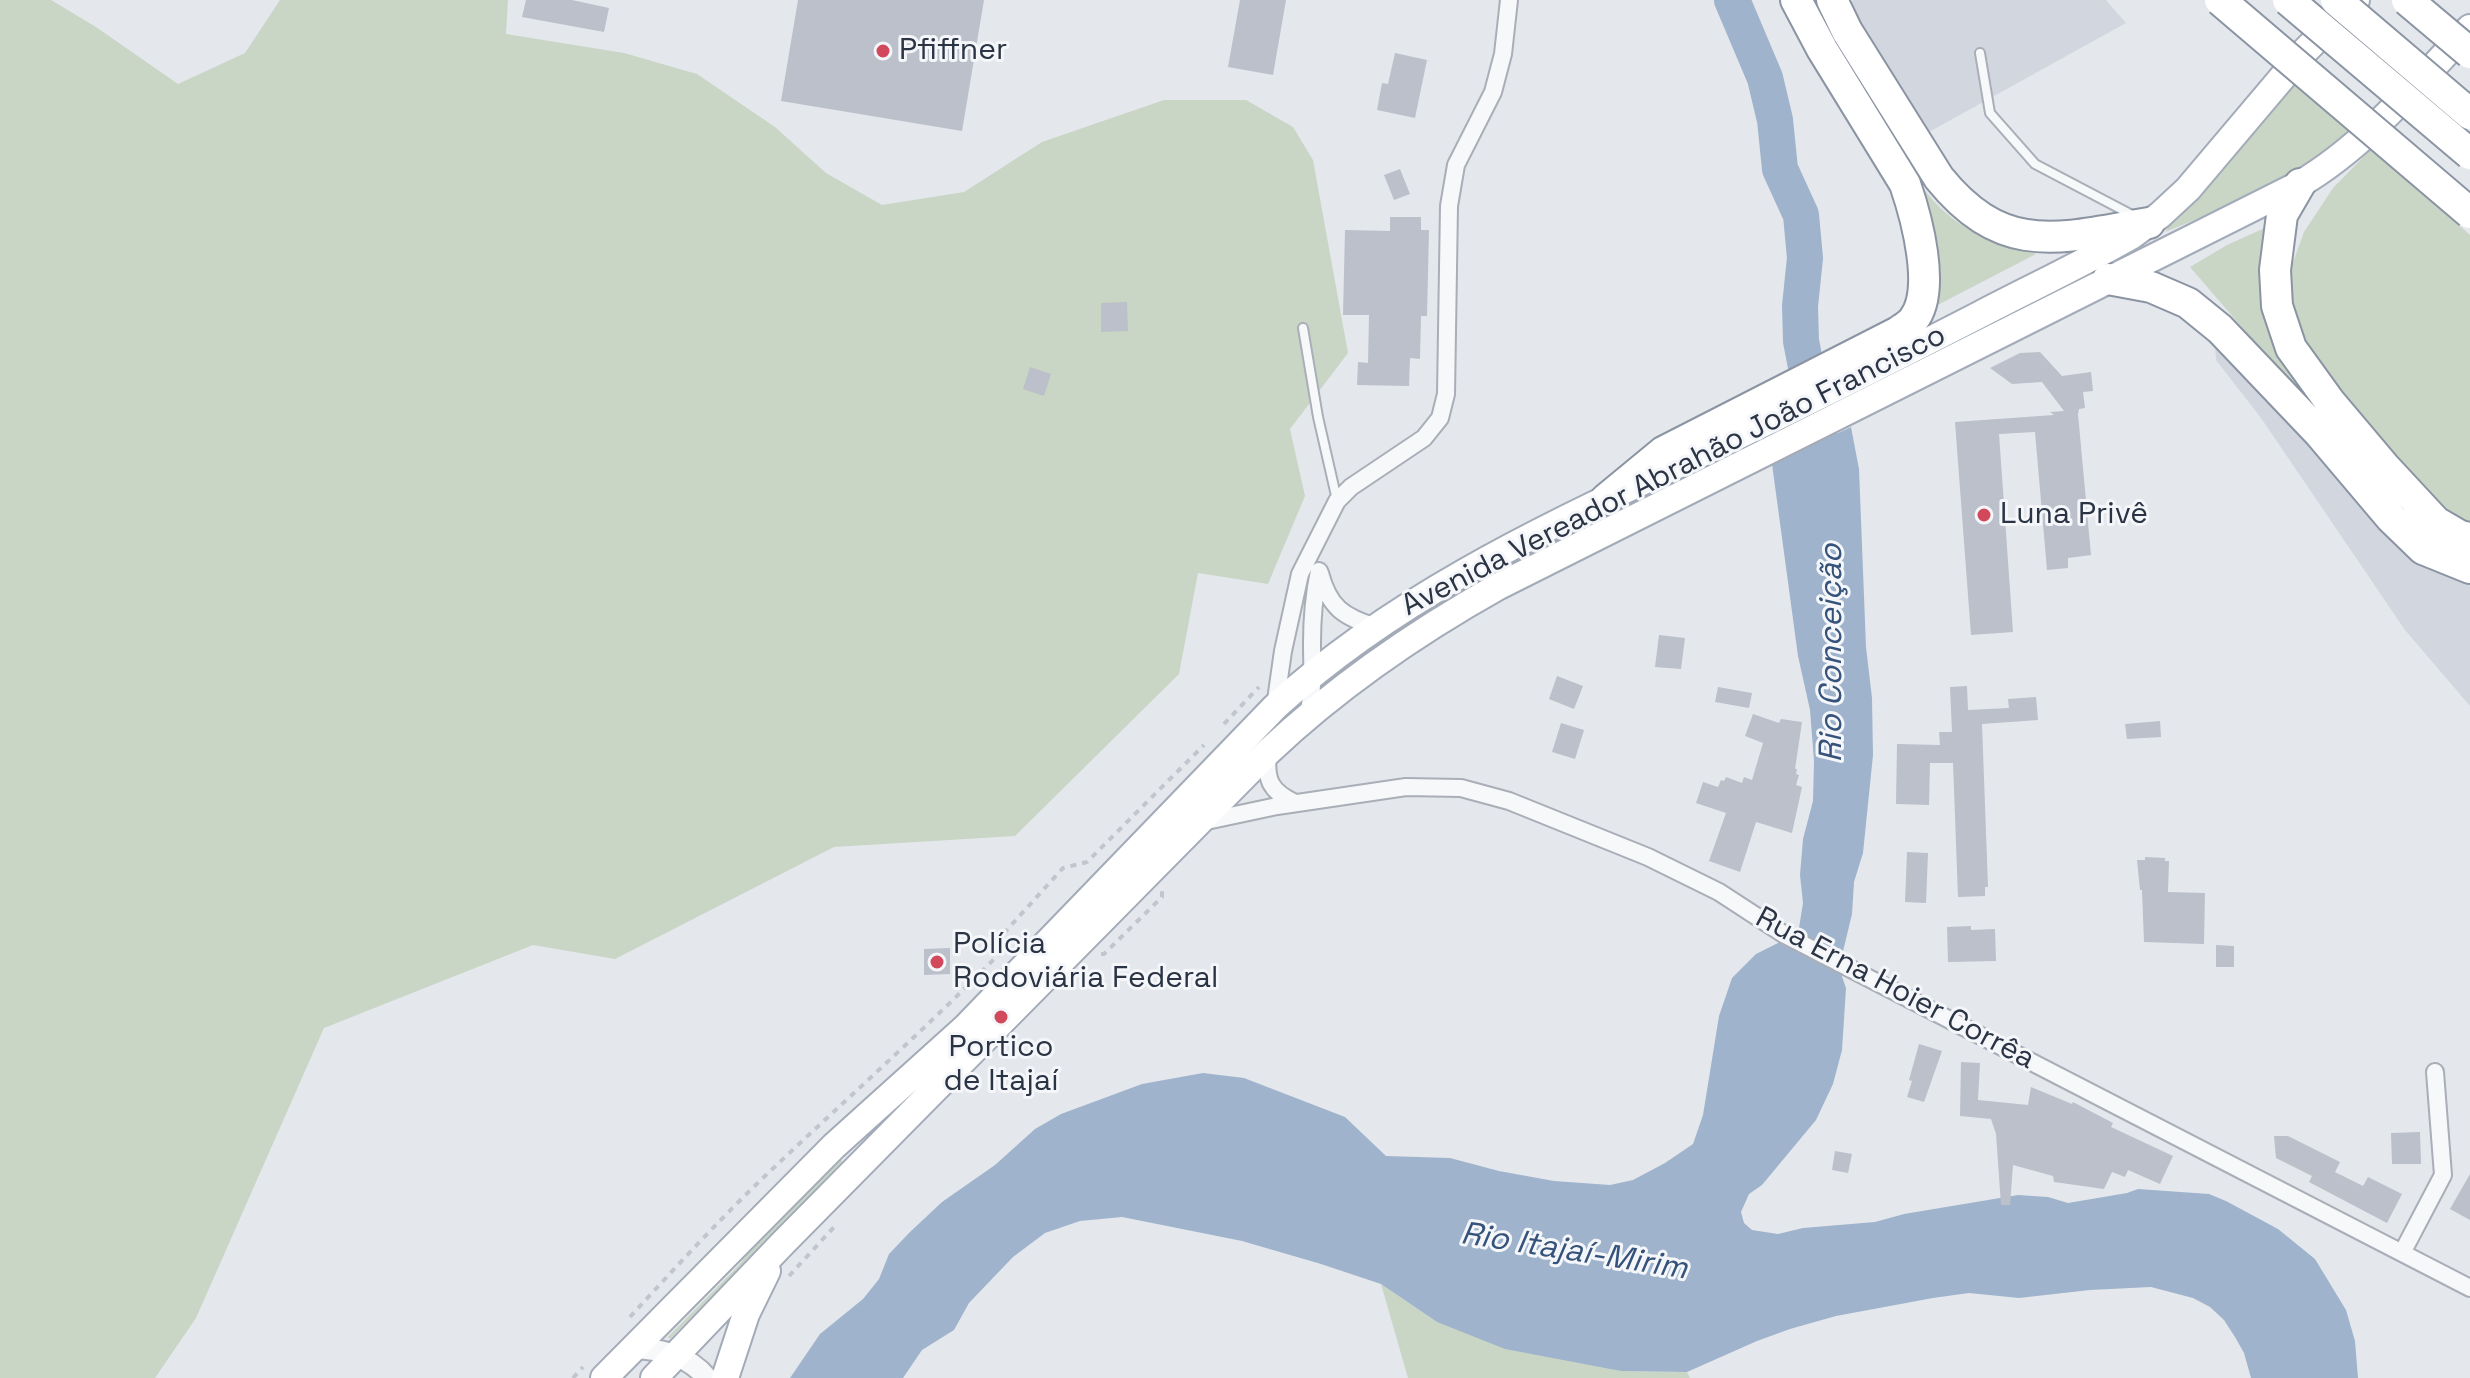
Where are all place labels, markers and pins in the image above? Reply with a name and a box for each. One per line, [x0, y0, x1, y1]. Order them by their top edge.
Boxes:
place label: Pfiffner [899, 33, 1007, 69]
marker: Pfiffner [874, 42, 892, 60]
place label: Luna Privê [2000, 497, 2148, 533]
marker: Luna Privê [1975, 506, 1993, 524]
place label: Polícia Rodoviária Federal [953, 927, 1218, 998]
marker: Polícia Rodoviária Federal [928, 953, 946, 971]
marker: Portico de Itajaí [992, 1008, 1010, 1026]
place label: Portico de Itajaí [943, 1030, 1059, 1100]

